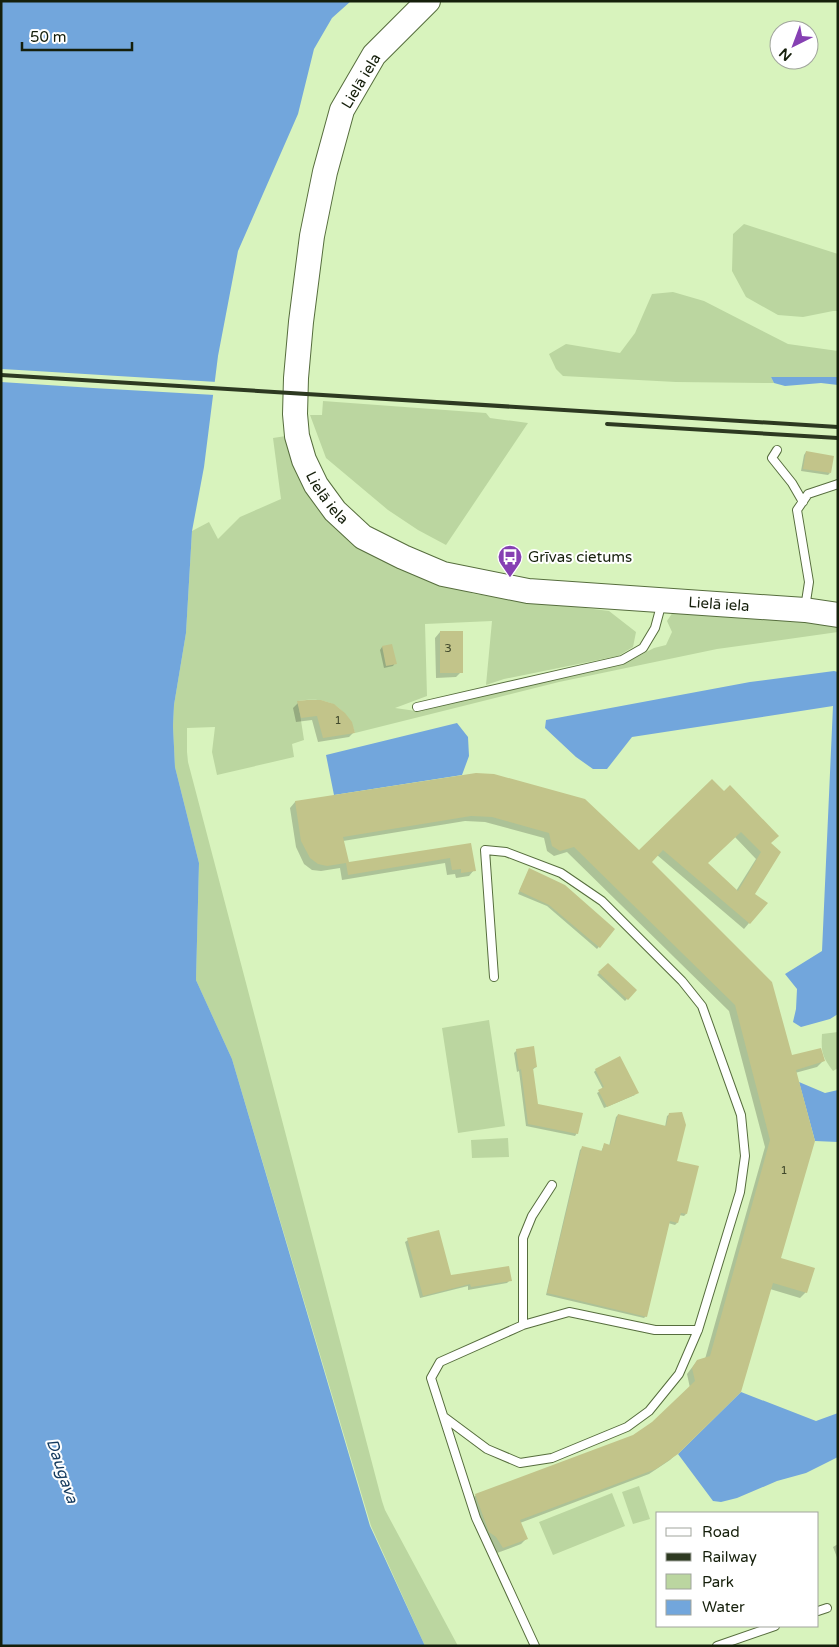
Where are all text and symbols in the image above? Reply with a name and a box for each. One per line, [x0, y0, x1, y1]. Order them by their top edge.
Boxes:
scale bar [22, 20, 132, 52]
north arrow [769, 20, 819, 70]
text: 50 m [30, 28, 67, 46]
text: N [776, 44, 796, 64]
street label: Lielā iela [337, 50, 385, 112]
street label: Lielā iela [302, 468, 352, 528]
bus stop icon: Grīvas cietums [497, 544, 523, 578]
place label: Grīvas cietums [528, 548, 632, 566]
street label: Lielā iela [688, 593, 750, 615]
house number: 3 [444, 641, 452, 655]
house number: 1 [334, 713, 342, 727]
house number: 1 [780, 1163, 788, 1177]
water label: Daugava [42, 1436, 83, 1507]
legend [656, 1512, 819, 1627]
text: Road [702, 1523, 740, 1541]
text: Railway [702, 1548, 757, 1566]
text: Park [702, 1573, 734, 1591]
text: Water [702, 1598, 745, 1616]

